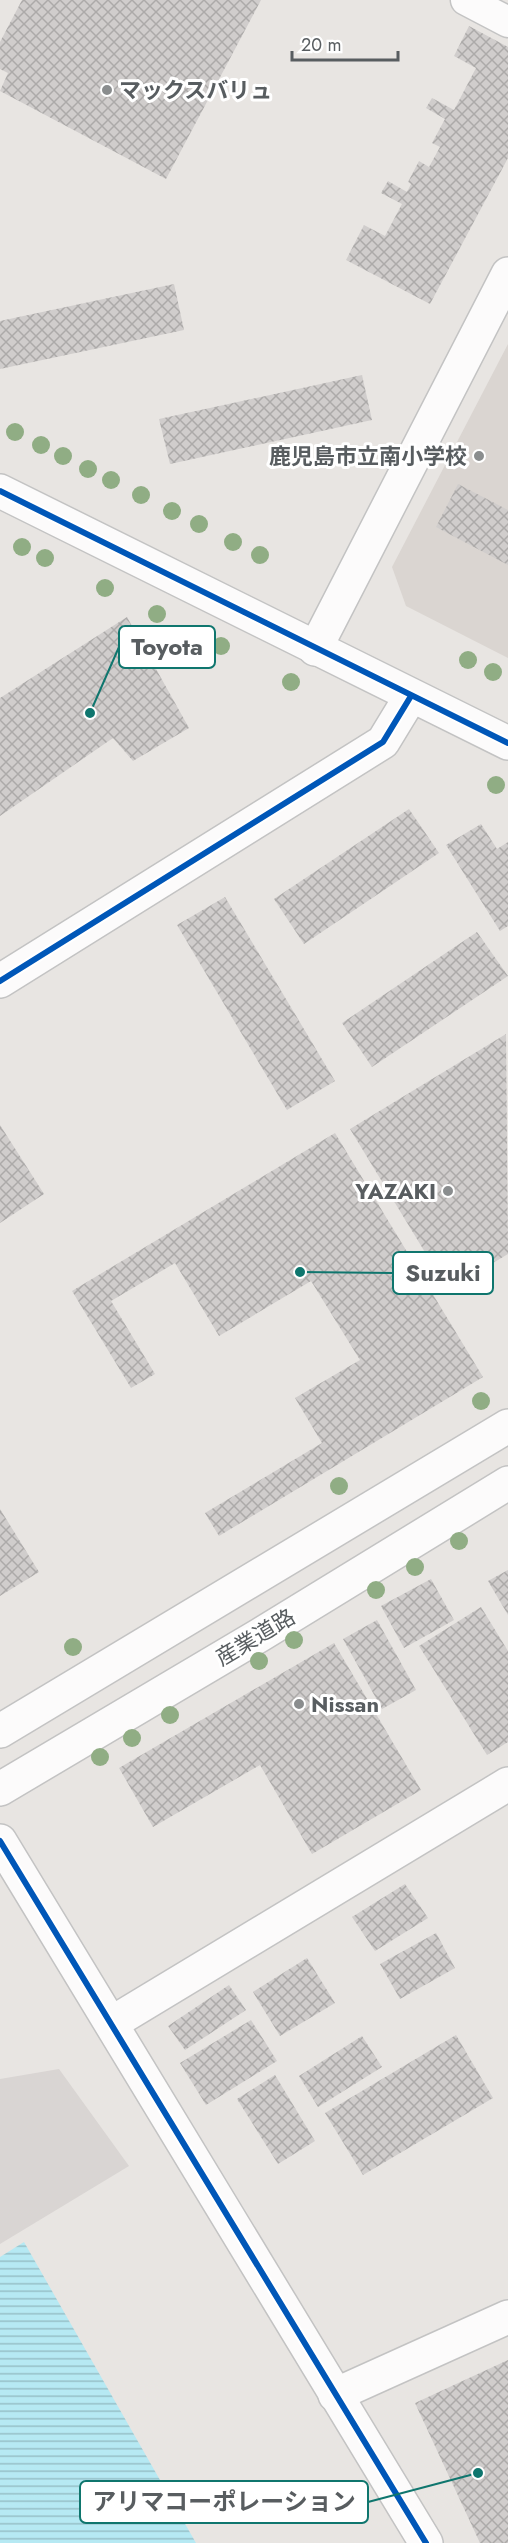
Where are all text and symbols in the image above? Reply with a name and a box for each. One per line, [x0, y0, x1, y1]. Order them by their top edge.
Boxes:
scale bar [292, 24, 398, 62]
text: 20 m [301, 32, 341, 58]
place label: マックスバリュ [119, 74, 272, 106]
marker: マックスバリュ [100, 83, 114, 97]
place label: 鹿児島市立南小学校 [269, 440, 467, 472]
marker: 鹿児島市立南小学校 [472, 449, 486, 463]
callout: Toyota [119, 626, 215, 668]
text: Toyota [131, 629, 203, 664]
place label: YAZAKI [354, 1175, 436, 1207]
marker: YAZAKI [441, 1184, 455, 1198]
callout: Suzuki [393, 1252, 493, 1294]
text: Suzuki [405, 1255, 481, 1290]
street label: 産業道路 [209, 1601, 301, 1673]
place label: Nissan [311, 1688, 379, 1720]
marker: Nissan [292, 1697, 306, 1711]
callout: アリマコーポレーション [80, 2481, 368, 2523]
text: アリマコーポレーション [92, 2484, 356, 2519]

